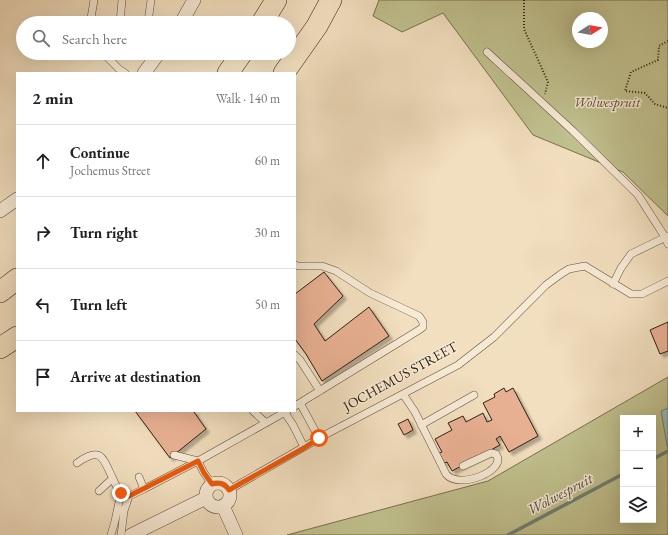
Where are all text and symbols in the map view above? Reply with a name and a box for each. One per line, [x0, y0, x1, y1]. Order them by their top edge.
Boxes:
north arrow [572, 12, 608, 48]
search box [16, 16, 296, 60]
icon: search [30, 27, 52, 49]
text: Search here [62, 29, 127, 48]
text: 2 min [32, 87, 73, 109]
text: Walk · 140 m [216, 90, 280, 107]
park label: Wolwespruit [574, 93, 641, 111]
text: Continue [70, 143, 130, 162]
icon: ahead [32, 150, 54, 172]
text: 60 m [255, 152, 280, 169]
text: Jochemus Street [70, 162, 150, 179]
icon: right [32, 222, 54, 244]
text: Turn right [70, 223, 138, 242]
text: 30 m [255, 224, 280, 241]
icon: left [32, 294, 54, 316]
text: Turn left [70, 295, 127, 314]
text: 50 m [255, 296, 280, 313]
street label: JOCHEMUS STREET [339, 337, 461, 415]
icon: arrive [32, 366, 54, 388]
text: Arrive at destination [70, 367, 201, 386]
map controls [620, 415, 656, 523]
button: + [620, 415, 656, 451]
route start [310, 429, 328, 447]
button: − [620, 451, 656, 487]
water label: Wolwespruit [524, 468, 596, 519]
route end [112, 484, 130, 502]
button: layers [620, 487, 656, 523]

